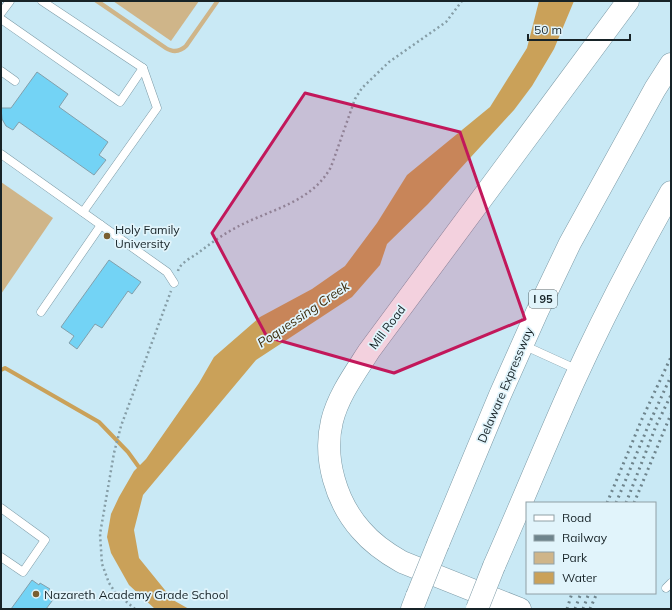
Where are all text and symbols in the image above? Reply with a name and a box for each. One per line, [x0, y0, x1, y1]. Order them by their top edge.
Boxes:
scale bar [528, 16, 630, 42]
text: 50 m [534, 22, 562, 37]
place label: Holy Family University [115, 222, 180, 251]
marker: Holy Family University [102, 231, 112, 241]
water label: Poquessing Creek [254, 277, 352, 351]
road number: I 95 [529, 290, 557, 308]
street label: Mill Road [366, 302, 408, 352]
street label: Delaware Expressway [474, 324, 536, 445]
legend [526, 502, 656, 594]
text: Road [562, 510, 591, 525]
text: Railway [562, 530, 608, 545]
text: Park [562, 550, 588, 565]
text: Water [562, 570, 598, 585]
place label: Nazareth Academy Grade School [44, 587, 228, 602]
marker: Nazareth Academy Grade School [31, 589, 41, 599]

